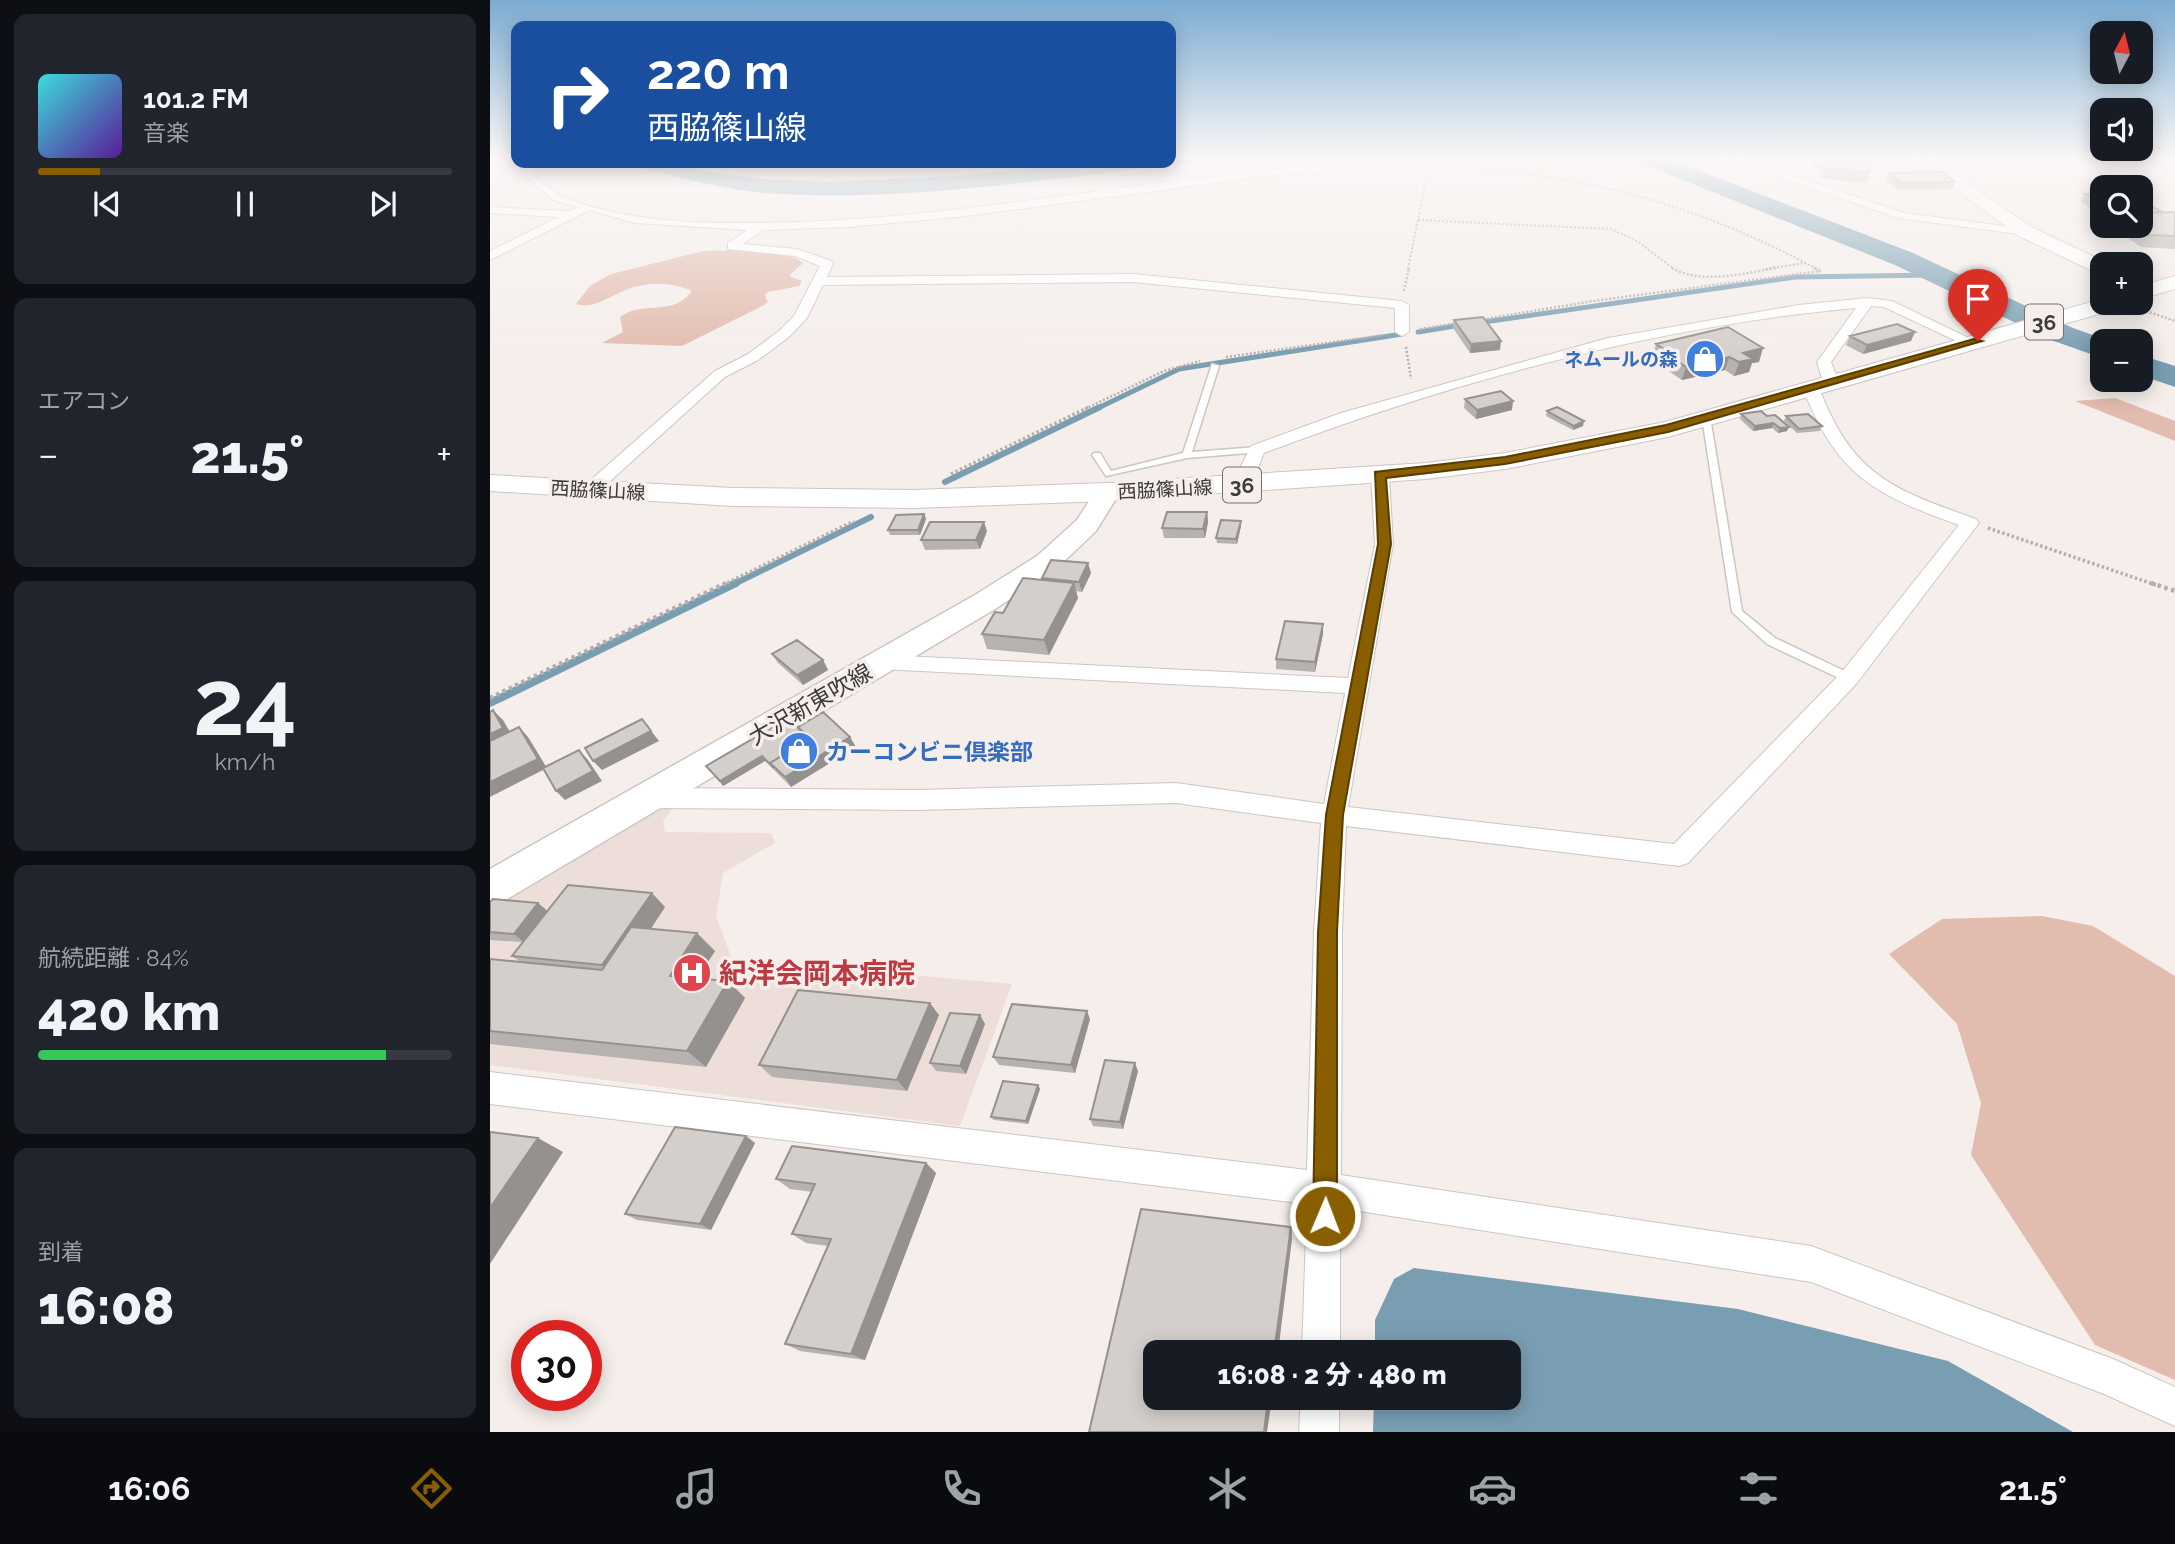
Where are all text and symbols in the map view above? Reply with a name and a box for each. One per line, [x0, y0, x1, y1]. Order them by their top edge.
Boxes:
north arrow [2090, 21, 2152, 84]
map controls [2090, 21, 2153, 392]
text: 220 m [647, 43, 790, 100]
icon: right [532, 49, 623, 140]
text: 101.2 FM [143, 84, 249, 114]
button: sound [2090, 98, 2153, 161]
text: 西脇篠山線 [647, 109, 807, 146]
text: 音楽 [143, 119, 189, 146]
button: search [2090, 175, 2153, 238]
icon: previous [88, 185, 126, 223]
icon: pause [226, 185, 264, 223]
icon: next [364, 185, 402, 223]
button: + [2090, 252, 2153, 315]
pin [1948, 269, 2008, 341]
icon: arrive [1959, 280, 1997, 318]
road number: 36 [2025, 304, 2063, 340]
button: − [2090, 329, 2153, 392]
shop icon: ネムールの森 [1684, 338, 1726, 380]
place label: ネムールの森 [1564, 348, 1678, 370]
text: エアコン [38, 387, 130, 414]
text: 21.5° [190, 424, 304, 485]
text: − [38, 432, 58, 477]
text: + [436, 432, 452, 477]
road number: 36 [1223, 468, 1261, 503]
street label: 西脇篠山線 [1117, 476, 1213, 502]
street label: 西脇篠山線 [550, 477, 646, 503]
text: 24 [193, 649, 297, 756]
street label: 大沢新東吹線 [743, 658, 877, 750]
shop icon: カーコンビニ倶楽部 [778, 730, 820, 772]
place label: カーコンビニ倶楽部 [826, 738, 1033, 765]
text: km/h [215, 748, 275, 775]
text: 航続距離 · 84% [38, 944, 189, 971]
hospital icon: 紀洋会岡本病院 [671, 952, 713, 994]
place label: 紀洋会岡本病院 [719, 957, 915, 990]
text: 420 km [38, 981, 220, 1042]
position arrow [1288, 1179, 1362, 1253]
text: 到着 [38, 1238, 84, 1265]
text: 16:08 [38, 1275, 174, 1336]
speed limit sign: 30 [511, 1320, 602, 1411]
text: 16:08 · 2 分 · 480 m [1217, 1360, 1447, 1390]
icon: directions [407, 1464, 456, 1513]
icon: music [672, 1464, 721, 1513]
icon: phone [937, 1464, 986, 1513]
icon: climate [1203, 1464, 1252, 1513]
icon: car [1468, 1464, 1517, 1513]
icon: filters [1734, 1464, 1783, 1513]
text: 16:06 [108, 1470, 190, 1507]
text: 21.5° [1999, 1470, 2067, 1507]

